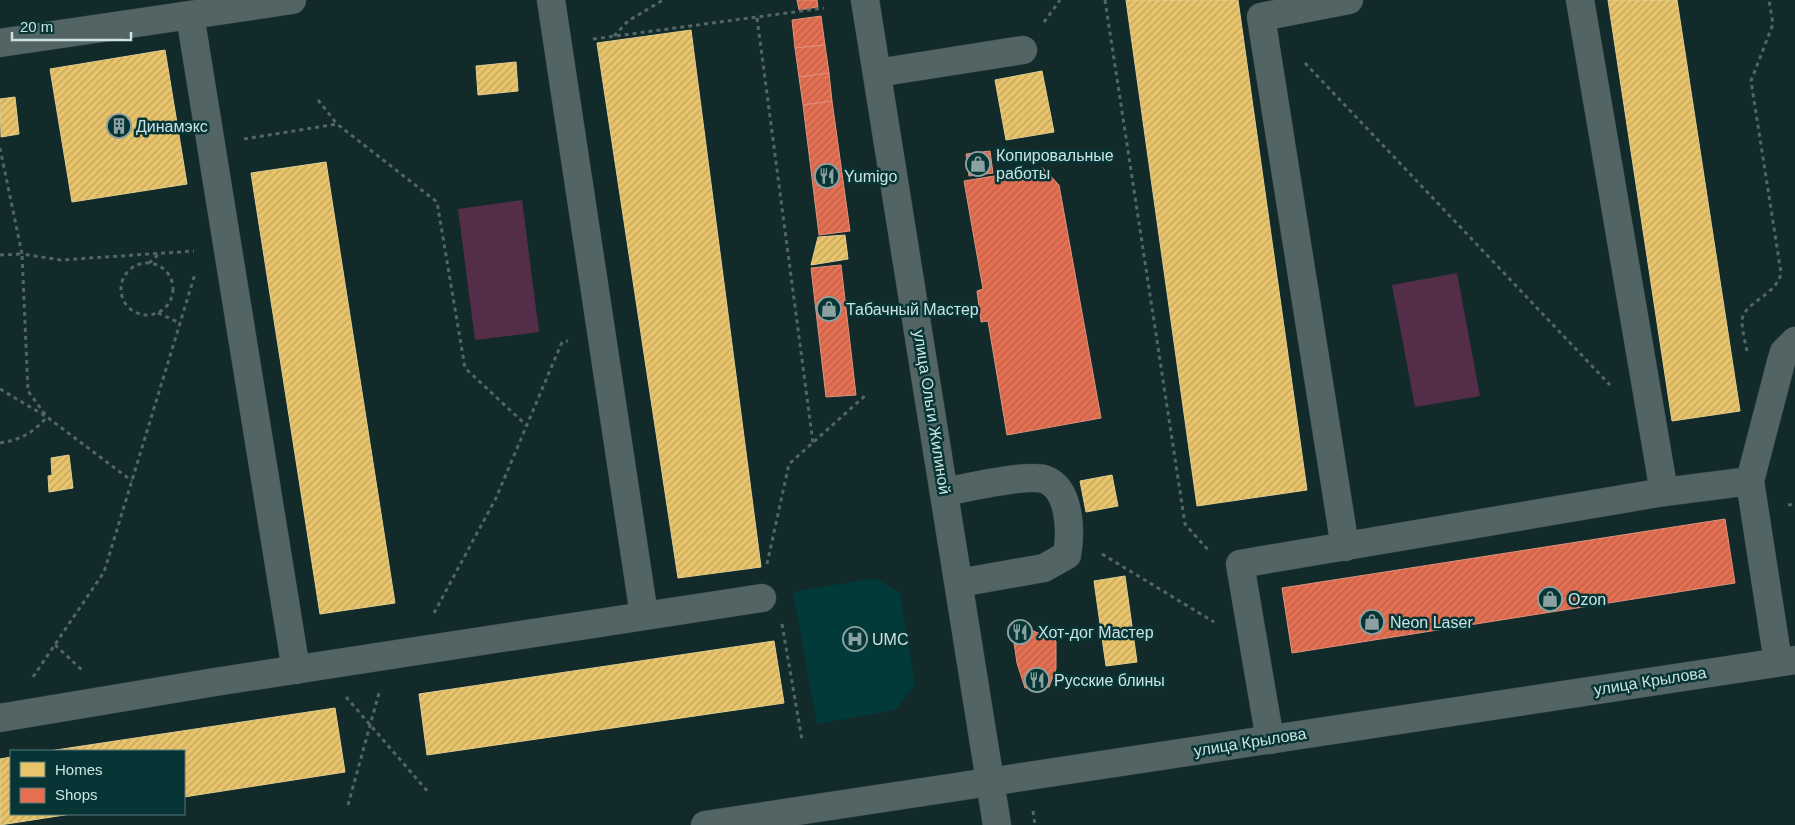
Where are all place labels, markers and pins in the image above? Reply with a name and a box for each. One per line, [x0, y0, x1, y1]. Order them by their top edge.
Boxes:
building icon: Динамэкс [106, 113, 132, 139]
place label: Динамэкс [136, 118, 208, 135]
place label: Копировальные работы [996, 147, 1114, 182]
shop icon: Копировальные работы [965, 151, 991, 177]
restaurant icon: Yumigo [814, 163, 840, 189]
place label: Yumigo [844, 168, 897, 185]
shop icon: Табачный Мастер [816, 296, 842, 322]
place label: Табачный Мастер [846, 301, 979, 318]
shop icon: Ozon [1537, 586, 1563, 612]
place label: Ozon [1568, 591, 1606, 608]
shop icon: Neon Laser [1359, 609, 1385, 635]
place label: Neon Laser [1390, 614, 1473, 631]
restaurant icon: Хот-дог Мастер [1007, 619, 1033, 645]
place label: Хот-дог Мастер [1038, 624, 1154, 641]
hospital icon: UMC [842, 626, 868, 652]
place label: UMC [872, 631, 908, 648]
restaurant icon: Русские блины [1024, 667, 1050, 693]
place label: Русские блины [1054, 672, 1165, 689]

